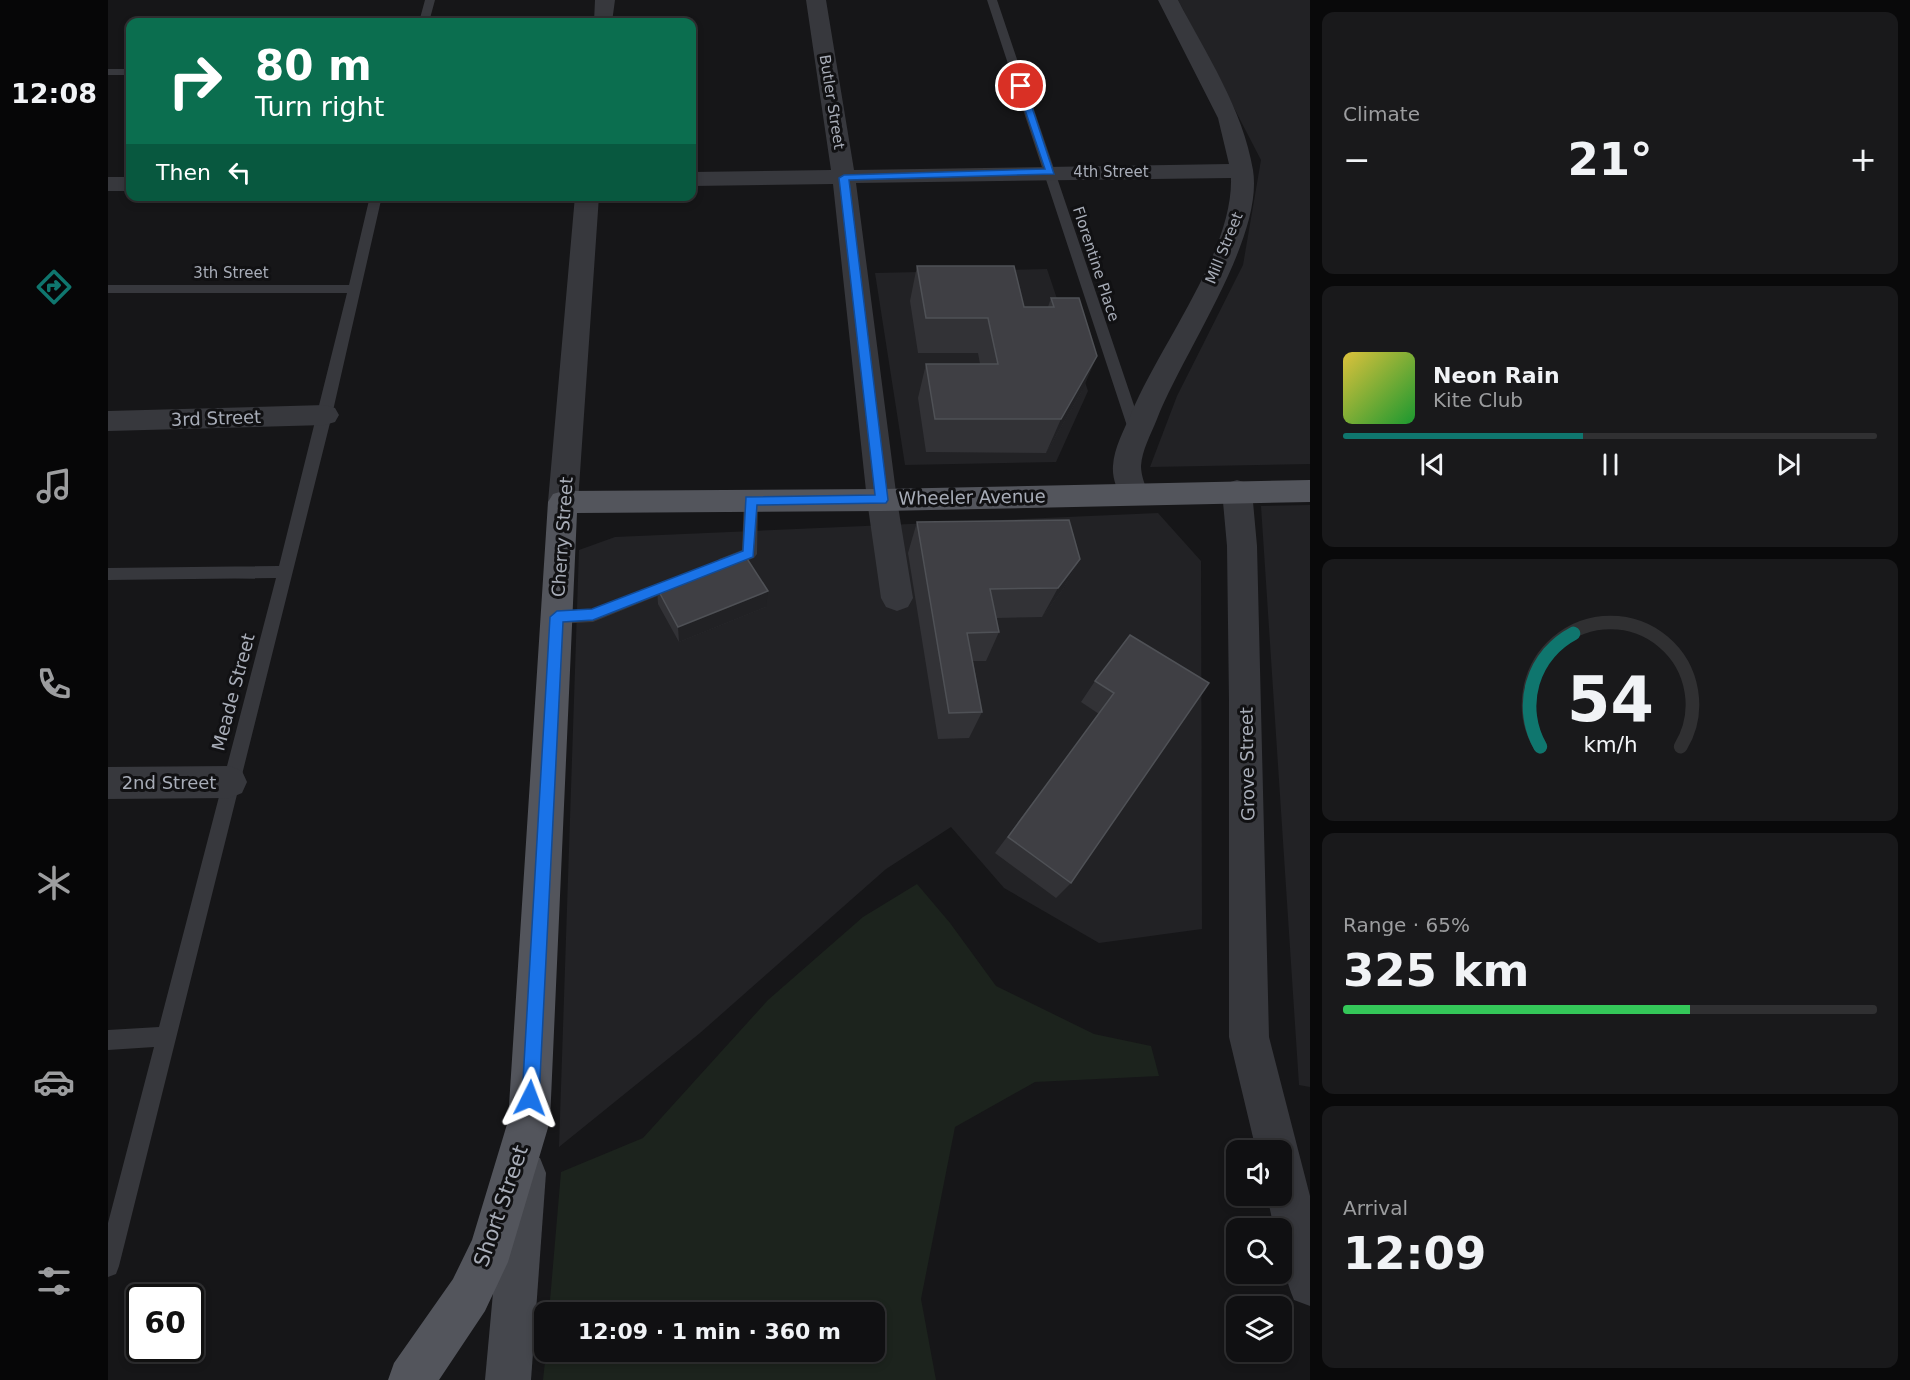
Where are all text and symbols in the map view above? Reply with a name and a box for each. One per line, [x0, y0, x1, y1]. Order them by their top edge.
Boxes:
text: 80 m [255, 41, 372, 90]
icon: right [156, 42, 234, 120]
street label: Butler Street [816, 53, 848, 151]
pin [995, 60, 1046, 111]
icon: arrive [1004, 69, 1037, 102]
text: 12:08 [11, 78, 97, 109]
text: Turn right [255, 91, 384, 122]
text: Climate [1343, 102, 1420, 126]
text: 21° [1567, 133, 1653, 186]
text: − [1343, 140, 1371, 179]
text: + [1849, 140, 1877, 179]
icon: left [223, 156, 256, 189]
text: Then [156, 160, 211, 185]
street label: 4th Street [1073, 163, 1149, 181]
street label: Florentine Place [1069, 204, 1123, 324]
street label: Mill Street [1201, 209, 1247, 287]
street label: 3th Street [193, 264, 269, 282]
icon: directions [33, 266, 75, 308]
text: Neon Rain [1433, 363, 1560, 388]
text: Kite Club [1433, 388, 1523, 412]
street label: 3rd Street [170, 406, 262, 430]
icon: previous [1416, 448, 1449, 481]
icon: pause [1594, 448, 1627, 481]
icon: next [1772, 448, 1805, 481]
icon: music [33, 465, 75, 507]
street label: Cherry Street [547, 476, 577, 598]
street label: Wheeler Avenue [898, 485, 1046, 509]
street label: Meade Street [207, 631, 259, 753]
icon: phone [33, 663, 75, 705]
text: 54 [1567, 663, 1653, 736]
street label: Grove Street [1236, 707, 1258, 821]
text: km/h [1583, 732, 1637, 757]
street label: 2nd Street [122, 772, 216, 793]
icon: climate [33, 862, 75, 904]
text: Range · 65% [1343, 913, 1470, 937]
text: 325 km [1343, 944, 1529, 997]
icon: car [33, 1061, 75, 1103]
position arrow [498, 1066, 562, 1130]
map controls [1226, 1140, 1292, 1362]
button: sound [1226, 1140, 1292, 1206]
street label: Short Street [469, 1142, 533, 1270]
text: Arrival [1343, 1196, 1408, 1220]
button: search [1226, 1218, 1292, 1284]
text: 12:09 [1343, 1227, 1486, 1280]
icon: filters [33, 1260, 75, 1302]
speed limit sign: 60 [126, 1284, 204, 1362]
button: layers [1226, 1296, 1292, 1362]
text: 12:09 · 1 min · 360 m [578, 1319, 841, 1344]

